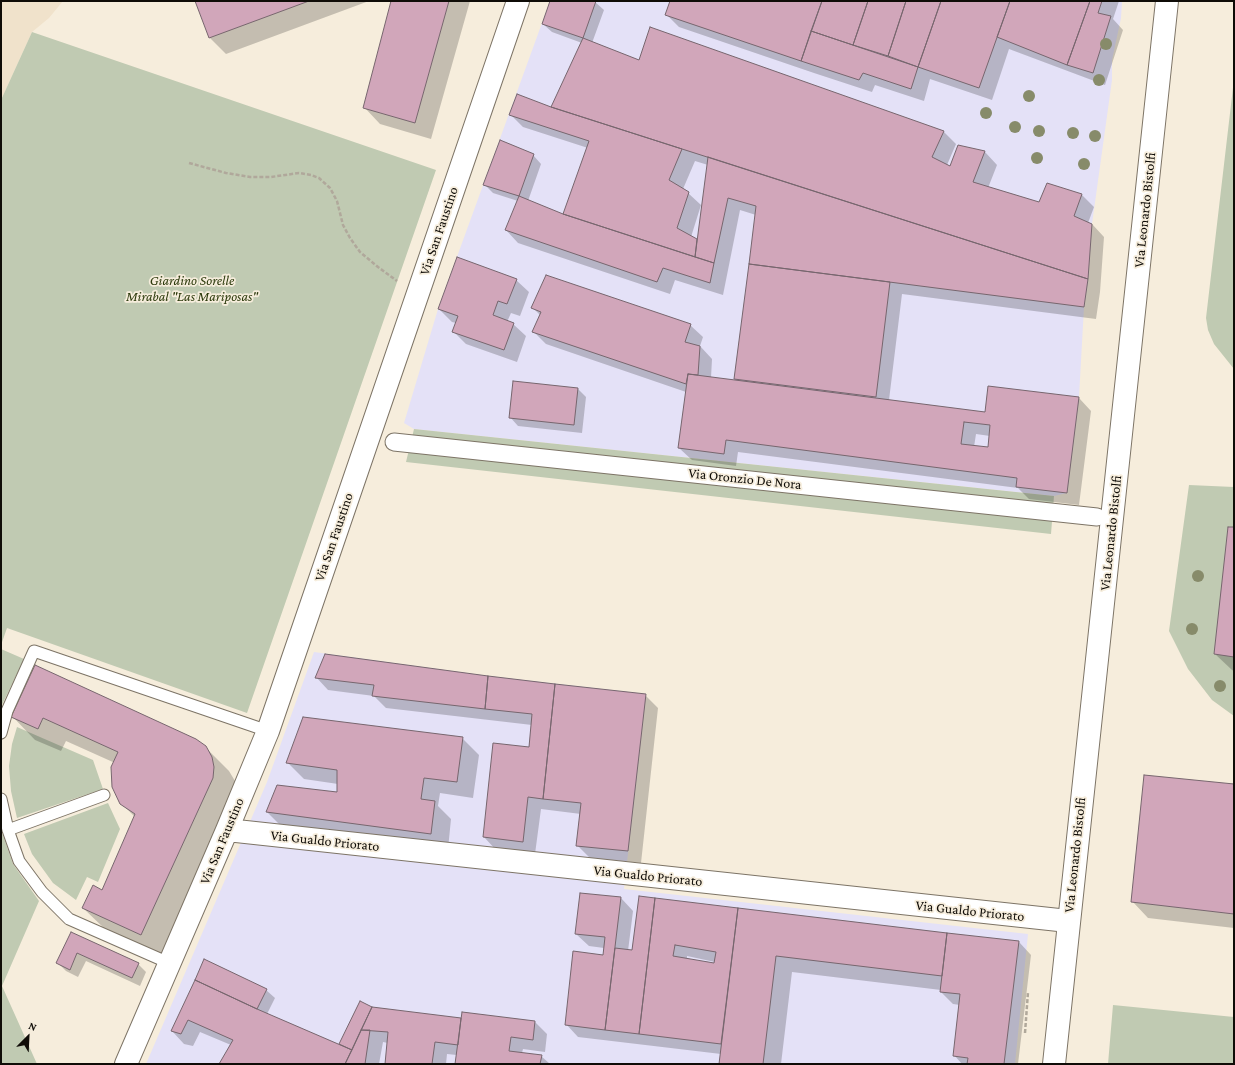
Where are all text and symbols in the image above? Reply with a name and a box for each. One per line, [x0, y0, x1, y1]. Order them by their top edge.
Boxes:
street label: Via Leonardo Bistolfi [1131, 152, 1159, 268]
street label: Via San Faustino [416, 185, 462, 277]
park label: Giardino Sorelle Mirabal "Las Mariposas" [126, 273, 258, 306]
street label: Via Oronzio De Nora [688, 465, 802, 493]
street label: Via Leonardo Bistolfi [1097, 475, 1125, 591]
street label: Via San Faustino [311, 491, 357, 583]
street label: Via San Faustino [196, 795, 248, 887]
street label: Via Leonardo Bistolfi [1061, 797, 1089, 913]
street label: Via Gualdo Priorato [270, 827, 380, 855]
street label: Via Gualdo Priorato [593, 862, 703, 890]
street label: Via Gualdo Priorato [915, 897, 1025, 925]
north arrow [8, 1017, 48, 1057]
text: N [27, 1019, 39, 1033]

